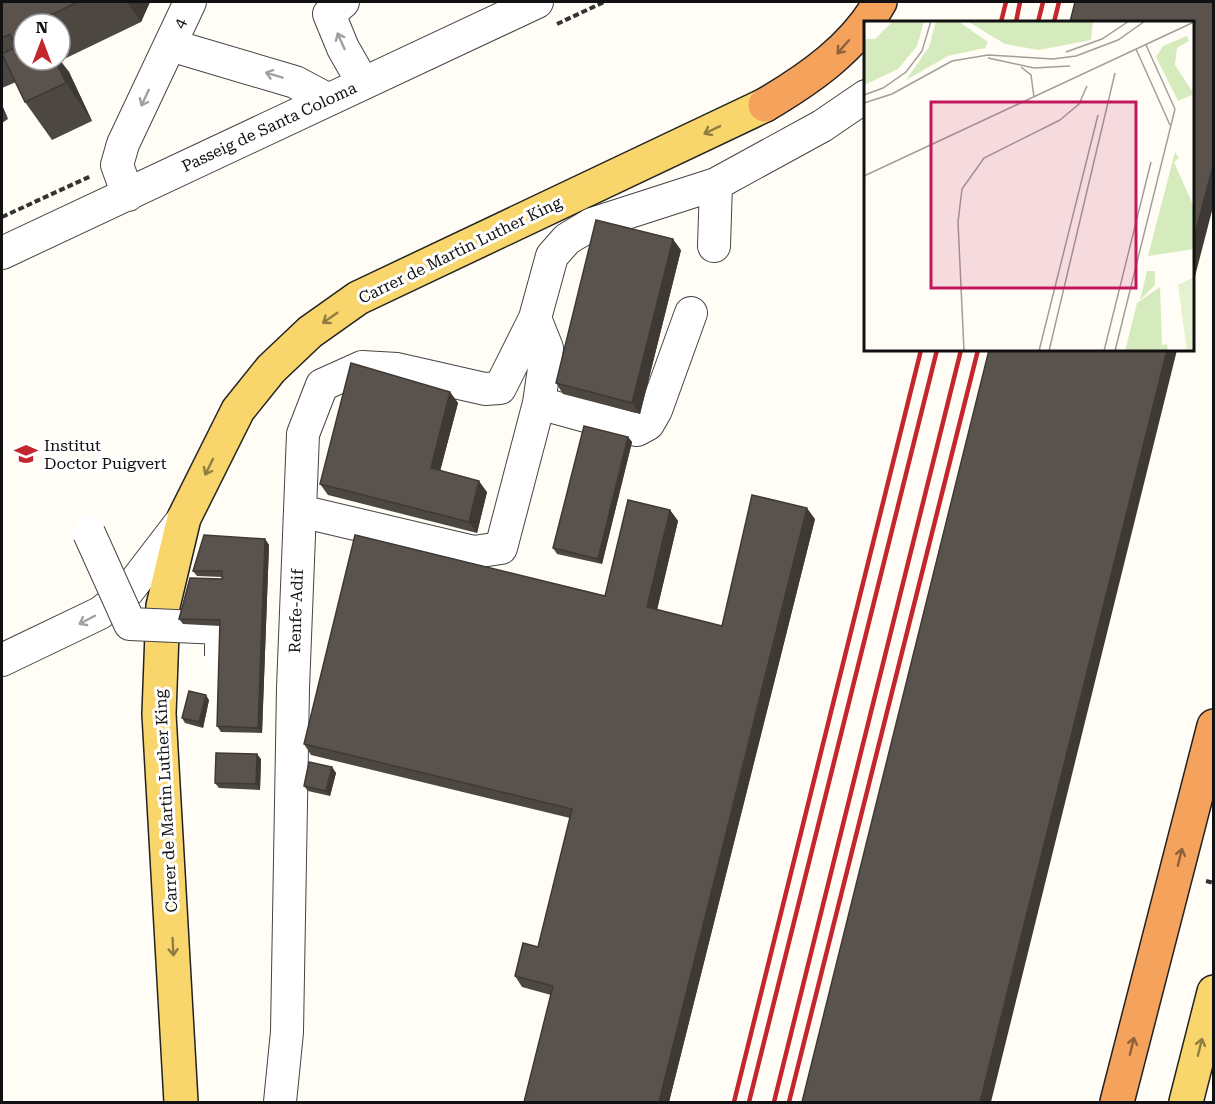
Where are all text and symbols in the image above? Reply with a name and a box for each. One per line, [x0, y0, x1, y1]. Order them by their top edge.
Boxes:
north arrow [12, 12, 72, 72]
street label: 4 [169, 15, 191, 31]
text: N [36, 18, 48, 37]
inset map [864, 21, 1194, 351]
one-way arrow [334, 33, 346, 51]
one-way arrow [836, 39, 850, 54]
one-way arrow [265, 69, 284, 80]
street label: Passeig de Santa Coloma [179, 78, 360, 176]
one-way arrow [138, 88, 150, 106]
one-way arrow [703, 125, 721, 137]
street label: Carrer de Martin Luther King [355, 192, 565, 308]
one-way arrow [322, 312, 338, 324]
place label: Institut Doctor Puigvert [44, 436, 167, 473]
school or university icon: Institut Doctor Puigvert [13, 441, 39, 467]
one-way arrow [203, 458, 215, 476]
street label: Renfe-Adif [285, 568, 307, 653]
one-way arrow [79, 614, 96, 626]
street label: Carrer de Martin Luther King [151, 688, 181, 913]
one-way arrow [1175, 848, 1187, 867]
one-way arrow [167, 937, 178, 957]
one-way arrow [1126, 1037, 1138, 1056]
one-way arrow [1194, 1038, 1206, 1057]

